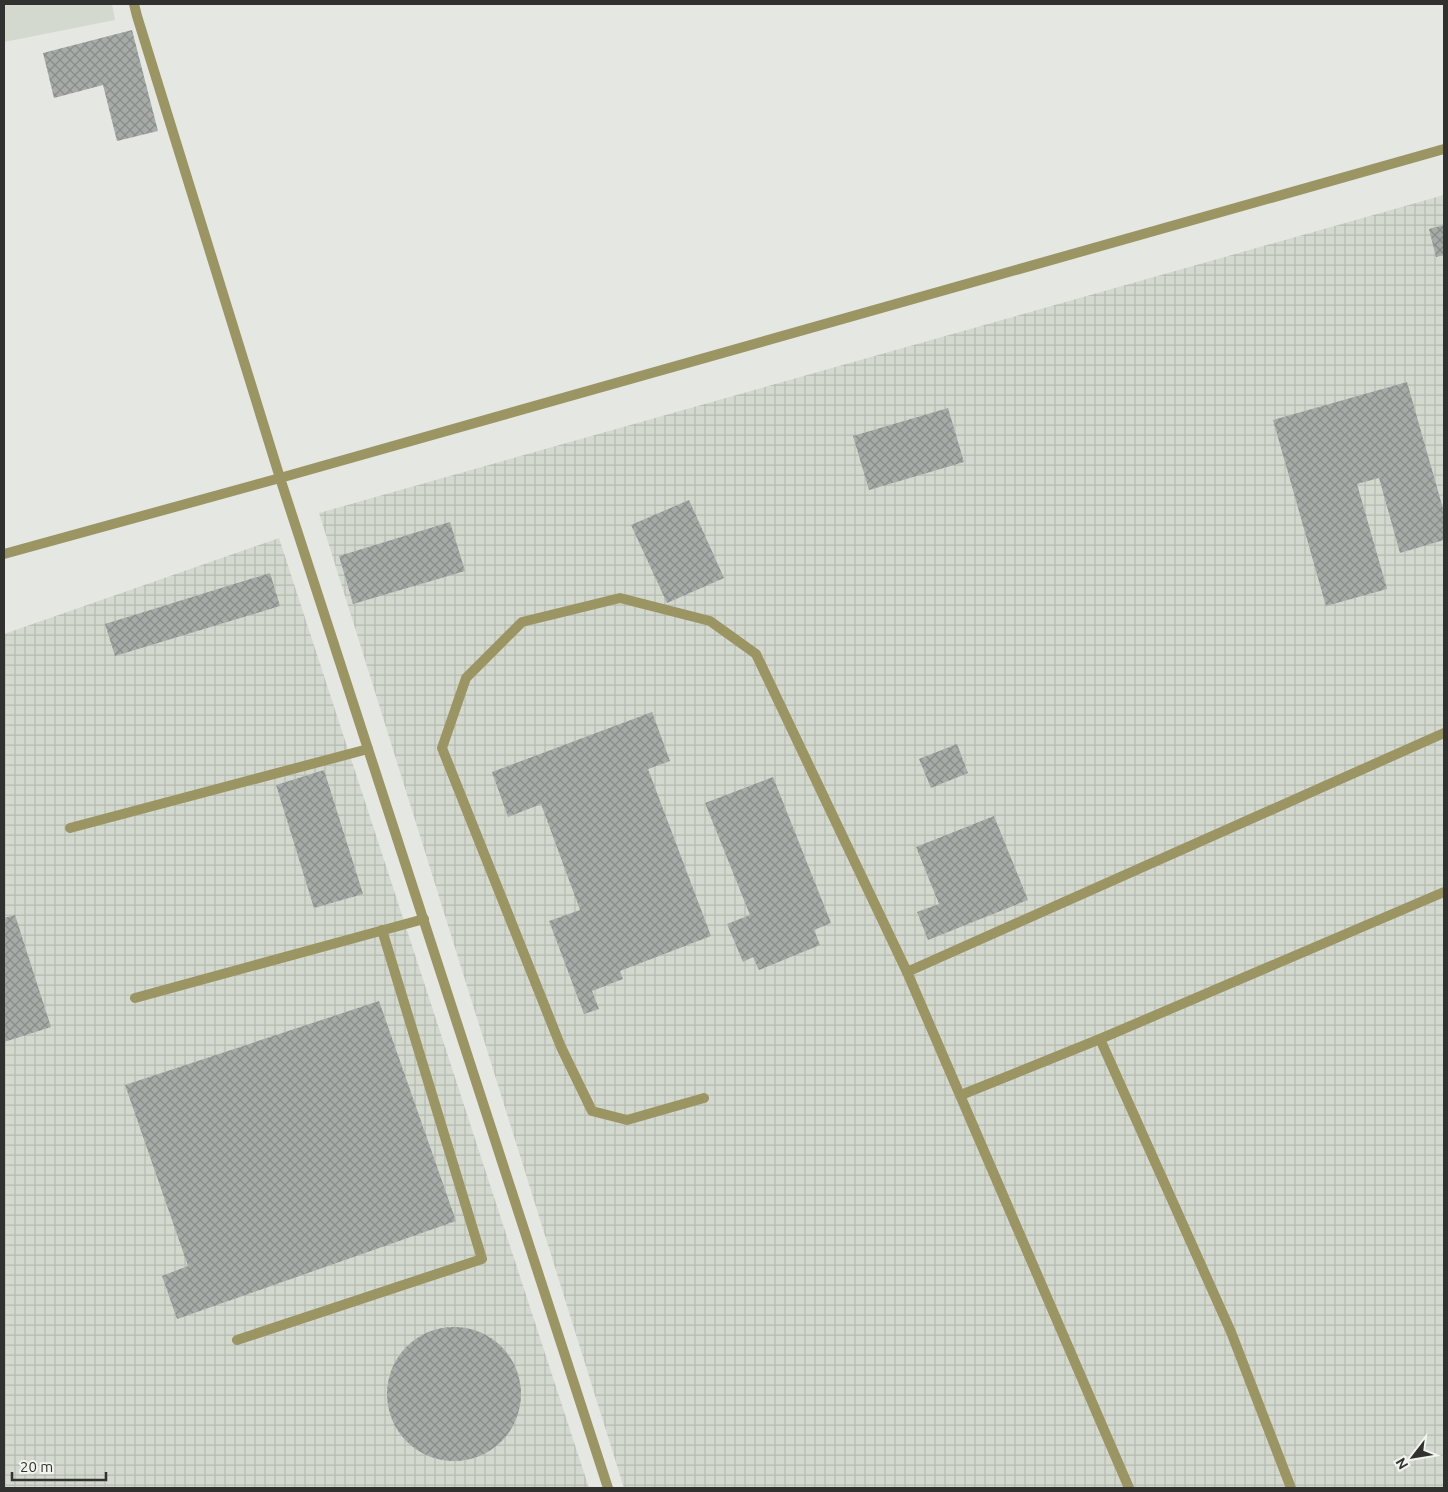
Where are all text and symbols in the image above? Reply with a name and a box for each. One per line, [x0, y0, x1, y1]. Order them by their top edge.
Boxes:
north arrow [1388, 1432, 1438, 1482]
scale bar [12, 1450, 106, 1482]
text: N [1392, 1455, 1411, 1472]
text: 20 m [20, 1458, 53, 1475]

